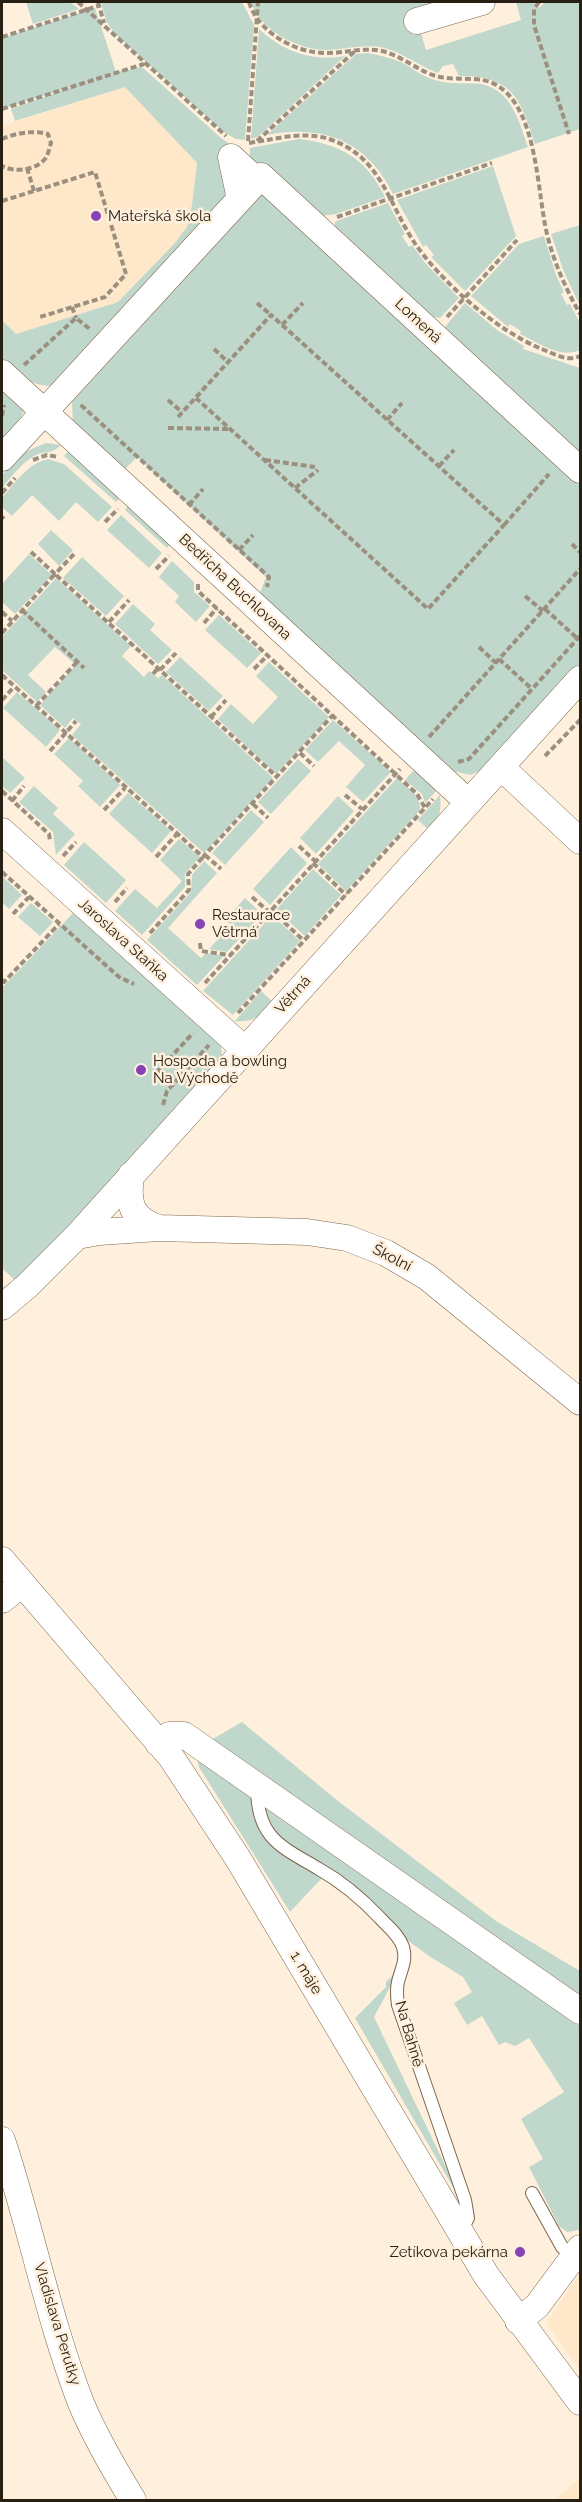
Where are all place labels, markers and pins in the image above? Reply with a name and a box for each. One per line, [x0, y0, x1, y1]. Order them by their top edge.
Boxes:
place label: Mateřská škola [108, 207, 211, 225]
marker: Mateřská škola [89, 209, 103, 223]
place label: Restaurace Větrná [212, 906, 290, 941]
marker: Restaurace Větrná [193, 917, 207, 931]
place label: Hospoda a bowling Na Východě [153, 1052, 287, 1087]
marker: Hospoda a bowling Na Východě [134, 1063, 148, 1077]
place label: Zetíkova pekárna [389, 2243, 508, 2261]
marker: Zetíkova pekárna [513, 2245, 527, 2259]

